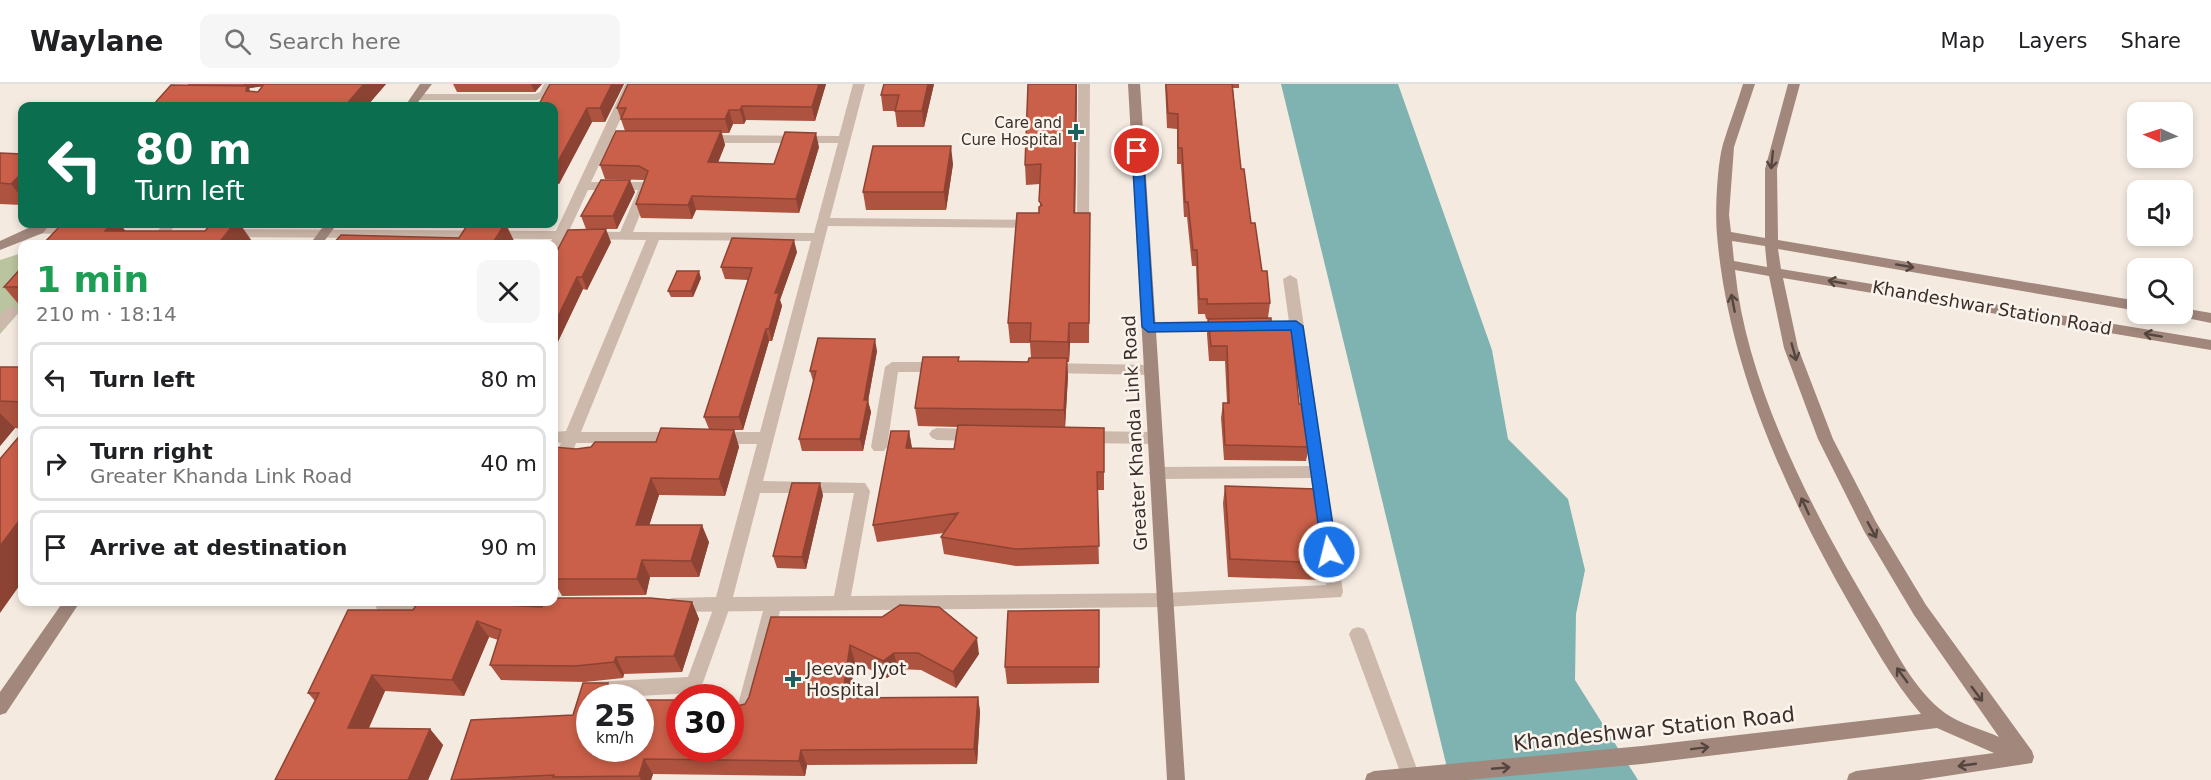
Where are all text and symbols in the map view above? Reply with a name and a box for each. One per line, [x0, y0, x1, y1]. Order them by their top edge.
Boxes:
search box [200, 14, 620, 68]
text: Waylane [30, 25, 164, 58]
icon: search [221, 25, 254, 58]
text: Search here [269, 29, 401, 54]
text: Map [1941, 29, 1985, 53]
text: Layers [2018, 29, 2087, 53]
text: Share [2120, 29, 2181, 53]
north arrow [2127, 102, 2193, 168]
map controls [2127, 102, 2193, 324]
place label: Care and Cure Hospital [961, 114, 1062, 149]
marker: Care and Cure Hospital [1067, 123, 1085, 141]
text: 80 m [135, 125, 252, 174]
pin [1111, 125, 1162, 176]
icon: left [36, 126, 114, 204]
icon: arrive [1120, 134, 1153, 167]
one-way arrow [1766, 149, 1777, 169]
text: Turn left [135, 175, 245, 206]
button: sound [2127, 180, 2193, 246]
button: search [2127, 258, 2193, 324]
text: 1 min [36, 259, 149, 300]
button: close [477, 260, 540, 323]
one-way arrow [1895, 261, 1914, 272]
one-way arrow [1827, 276, 1847, 287]
street label: Khandeshwar Station Road [1871, 276, 2113, 339]
one-way arrow [1727, 294, 1738, 313]
text: 210 m · 18:14 [36, 302, 177, 326]
street label: Greater Khanda Link Road [1118, 315, 1151, 551]
one-way arrow [2144, 329, 2164, 340]
one-way arrow [1789, 342, 1800, 361]
icon: left [39, 363, 72, 396]
text: Turn left [90, 367, 195, 392]
text: 80 m [481, 367, 537, 392]
text: Turn right [90, 439, 213, 464]
icon: right [39, 447, 72, 480]
text: 40 m [481, 451, 537, 476]
text: Greater Khanda Link Road [90, 464, 352, 488]
one-way arrow [1799, 497, 1811, 515]
position arrow [1297, 520, 1361, 584]
one-way arrow [1866, 521, 1878, 538]
icon: arrive [39, 531, 72, 564]
text: Arrive at destination [90, 535, 347, 560]
text: 90 m [481, 535, 537, 560]
place label: Jeevan Jyot Hospital [805, 658, 906, 700]
one-way arrow [1896, 667, 1908, 683]
marker: Jeevan Jyot Hospital [784, 670, 802, 688]
speed limit sign: 30 [666, 684, 744, 762]
one-way arrow [1971, 686, 1984, 702]
text: 25 [594, 698, 636, 733]
street label: Khandeshwar Station Road [1512, 702, 1796, 756]
text: km/h [596, 729, 634, 747]
one-way arrow [1690, 742, 1710, 753]
one-way arrow [1958, 760, 1978, 771]
one-way arrow [1490, 762, 1510, 773]

